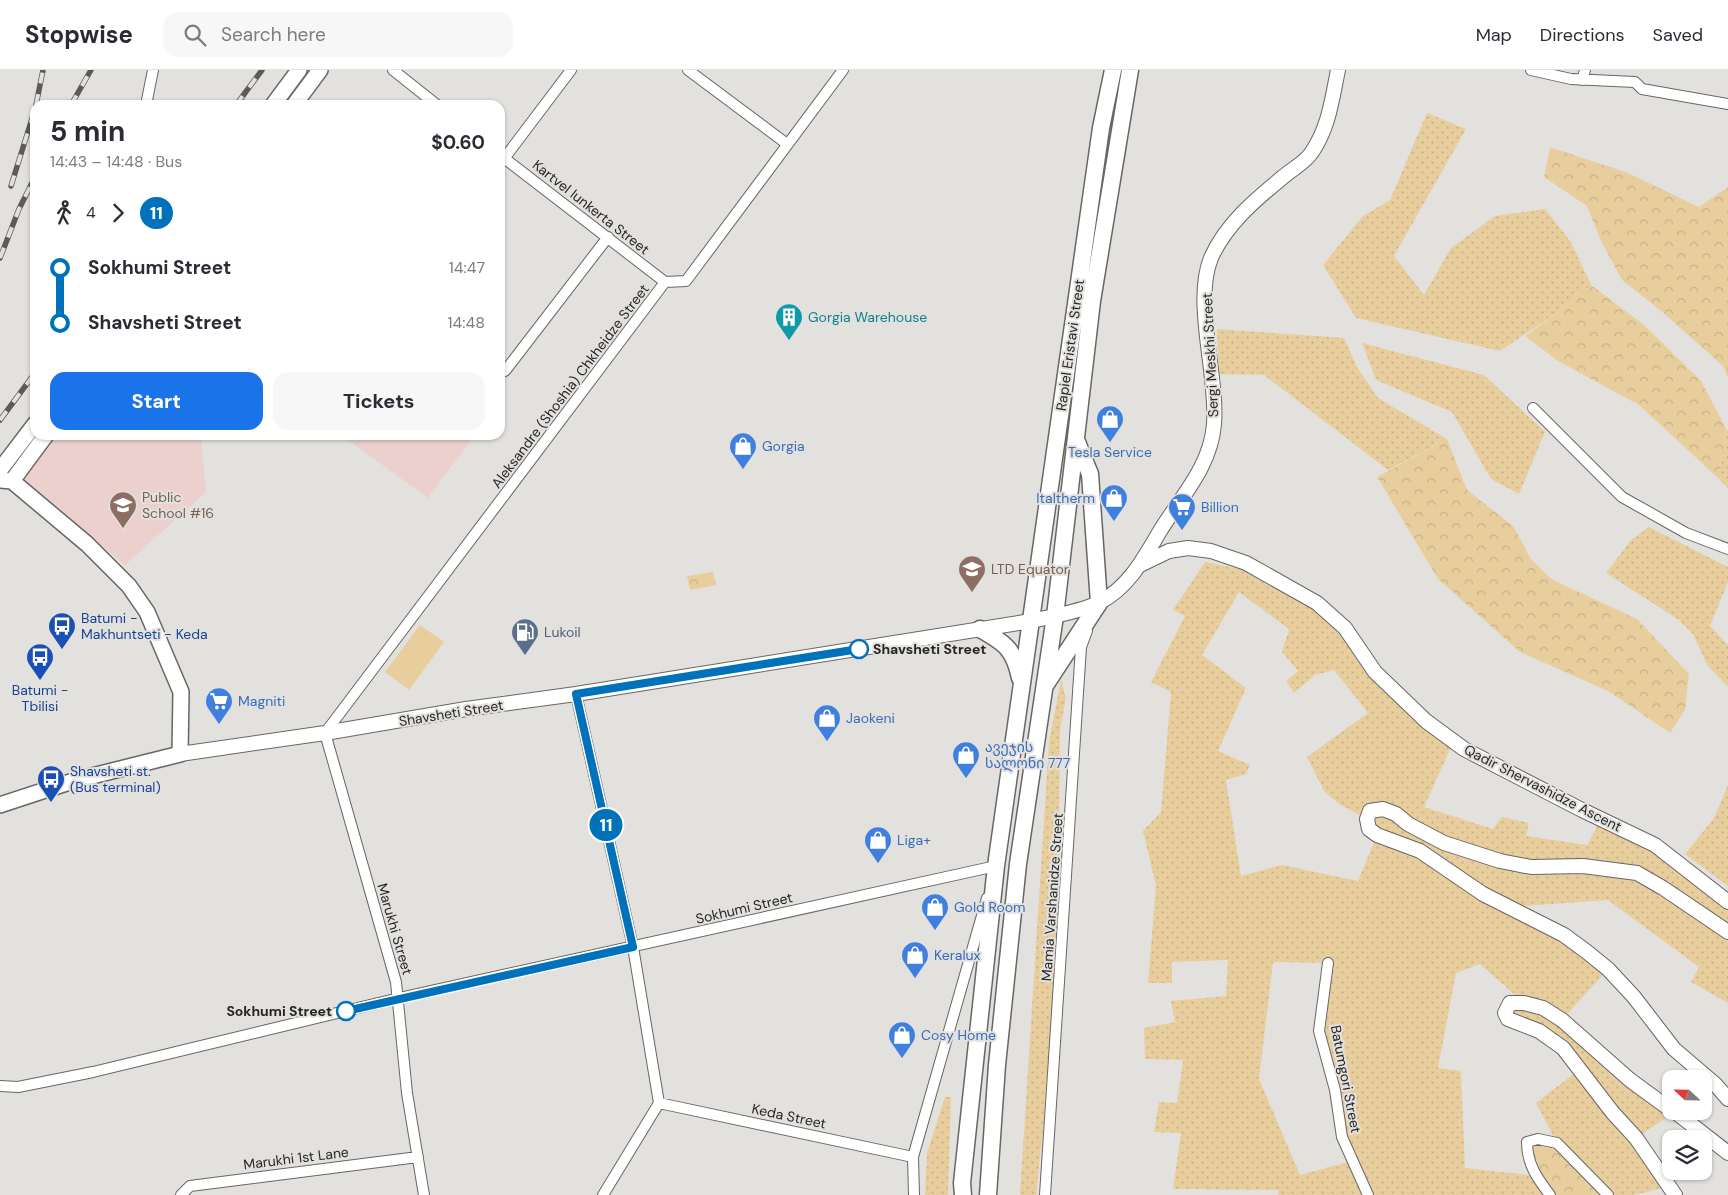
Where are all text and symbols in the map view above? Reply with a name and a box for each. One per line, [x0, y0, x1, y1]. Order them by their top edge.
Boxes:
search box [163, 12, 513, 57]
text: Stopwise [25, 19, 133, 50]
icon: search [181, 21, 209, 49]
text: Search here [221, 22, 326, 47]
text: Map [1476, 23, 1512, 47]
text: Directions [1540, 23, 1625, 47]
text: Saved [1653, 23, 1703, 47]
text: 5 min [50, 113, 125, 150]
text: $0.60 [431, 130, 485, 155]
text: 14:43 – 14:48 · Bus [50, 151, 182, 172]
street label: Kartvel Iunkerta Street [529, 156, 653, 258]
icon: walk [50, 199, 78, 227]
icon: forward [104, 199, 132, 227]
text: 11 [150, 201, 163, 225]
text: 4 [86, 202, 96, 223]
text: Sokhumi Street [88, 255, 231, 280]
text: 14:47 [449, 257, 485, 278]
street label: Rapiel Eristavi Street [1052, 278, 1088, 412]
street label: Aleksandre (Shoshia) Chkheidze Street [487, 280, 653, 492]
street label: Sergi Meskhi Street [1198, 292, 1222, 418]
building icon: Gorgia Warehouse [774, 302, 804, 341]
place label: Gorgia Warehouse [808, 308, 927, 326]
text: Shavsheti Street [88, 310, 242, 335]
text: 14:48 [448, 312, 485, 333]
button: Start [50, 372, 263, 430]
button: Tickets [273, 372, 485, 430]
shop icon: Tesla Service [1095, 404, 1125, 443]
shop icon: Gorgia [728, 431, 758, 470]
place label: Gorgia [762, 437, 805, 455]
place label: Tesla Service [1068, 443, 1152, 461]
shop icon: Italtherm [1099, 483, 1129, 522]
place label: Public School #16 [142, 488, 214, 522]
place label: Italtherm [1036, 489, 1095, 507]
school or university icon: Public School #16 [108, 490, 138, 529]
supermarket icon: Billion [1167, 492, 1197, 531]
place label: Billion [1201, 498, 1239, 516]
school or university icon: LTD Equator [957, 554, 987, 593]
place label: LTD Equator [991, 560, 1069, 578]
place label: Batumi - Makhuntseti - Keda [81, 609, 208, 643]
bus stop icon: Batumi - Makhuntseti - Keda [47, 611, 77, 650]
fuel station icon: Lukoil [510, 617, 540, 656]
place label: Lukoil [544, 623, 581, 641]
marker: Shavsheti Street [849, 639, 869, 659]
place label: Shavsheti Street [873, 640, 986, 658]
bus stop icon: Batumi - Tbilisi [25, 642, 55, 681]
place label: Batumi - Tbilisi [12, 681, 68, 715]
supermarket icon: Magniti [204, 686, 234, 725]
place label: Magniti [238, 692, 285, 710]
street label: Shavsheti Street [397, 696, 505, 730]
shop icon: Jaokeni [812, 703, 842, 742]
place label: Jaokeni [846, 709, 895, 727]
place label: ავეჯის სალონი 777 [985, 738, 1070, 772]
shop icon: ავეჯის სალონი 777 [951, 740, 981, 779]
street label: Qadir Shervashidze Ascent [1461, 740, 1625, 836]
place label: Shavsheti st. (Bus terminal) [70, 762, 161, 796]
bus stop icon: Shavsheti st. (Bus terminal) [36, 764, 66, 803]
line badge: 11 [584, 809, 628, 841]
street label: Mamia Varshanidze Street [1037, 812, 1067, 982]
text: 11 [599, 813, 613, 837]
shop icon: Liga+ [863, 825, 893, 864]
place label: Liga+ [897, 831, 931, 849]
street label: Marukhi Street [373, 881, 417, 977]
street label: Sokhumi Street [694, 888, 794, 928]
shop icon: Gold Room [920, 892, 950, 931]
place label: Gold Room [954, 898, 1026, 916]
shop icon: Keralux [900, 940, 930, 979]
place label: Keralux [934, 946, 981, 964]
marker: Sokhumi Street [336, 1001, 356, 1021]
place label: Sokhumi Street [226, 1002, 332, 1020]
shop icon: Cosy Home [887, 1020, 917, 1059]
street label: Batumgori Street [1327, 1023, 1365, 1135]
place label: Cosy Home [921, 1026, 996, 1044]
north arrow [1662, 1070, 1712, 1120]
map controls [1662, 1070, 1712, 1180]
street label: Keda Street [750, 1099, 828, 1133]
button: layers [1662, 1130, 1712, 1180]
street label: Marukhi 1st Lane [242, 1143, 350, 1173]

